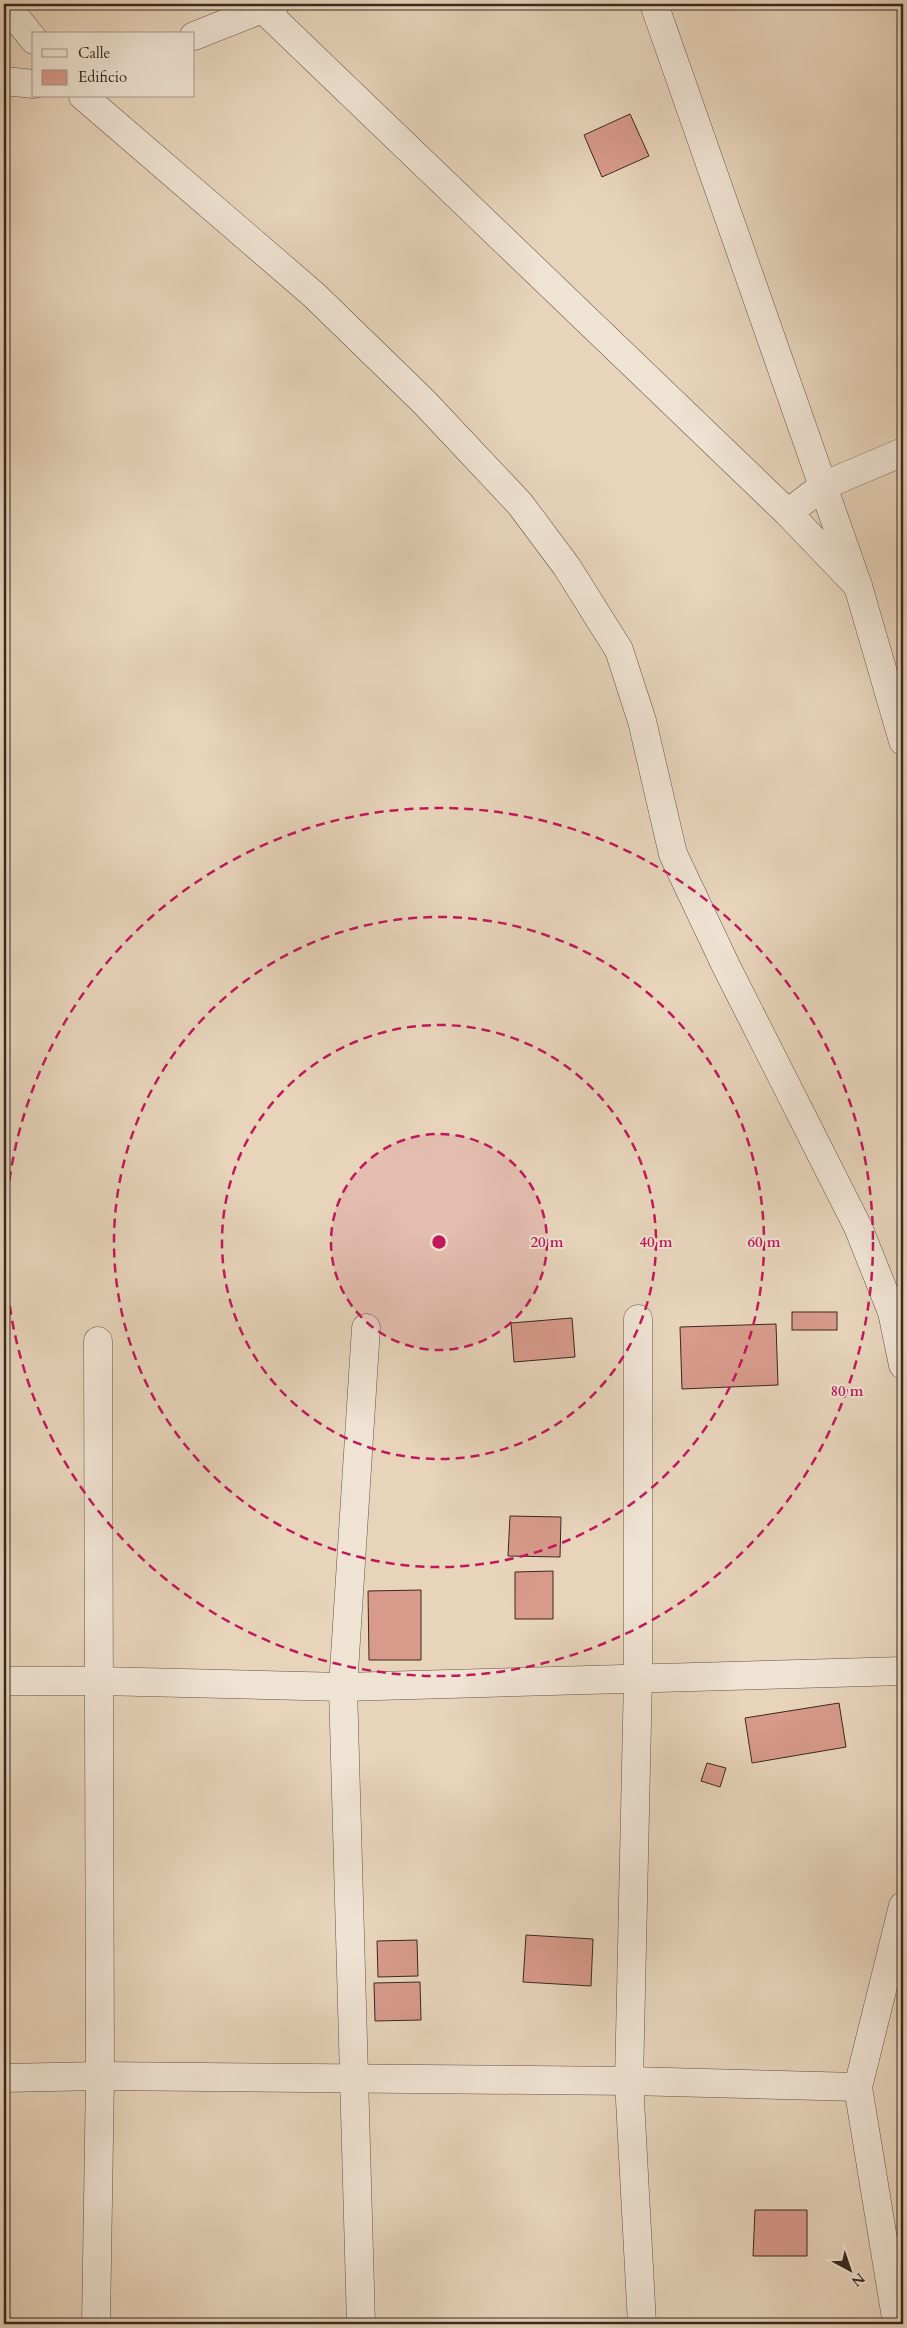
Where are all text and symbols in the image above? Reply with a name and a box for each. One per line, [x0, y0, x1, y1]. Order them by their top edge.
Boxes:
legend [32, 32, 195, 98]
text: Calle [78, 43, 111, 63]
text: Edificio [78, 67, 127, 87]
text: 20 m [530, 1232, 564, 1252]
text: 40 m [639, 1232, 673, 1252]
text: 60 m [747, 1232, 781, 1252]
centre of rings [430, 1233, 448, 1251]
text: 80 m [830, 1381, 864, 1401]
north arrow [824, 2246, 874, 2296]
text: N [847, 2268, 869, 2291]

